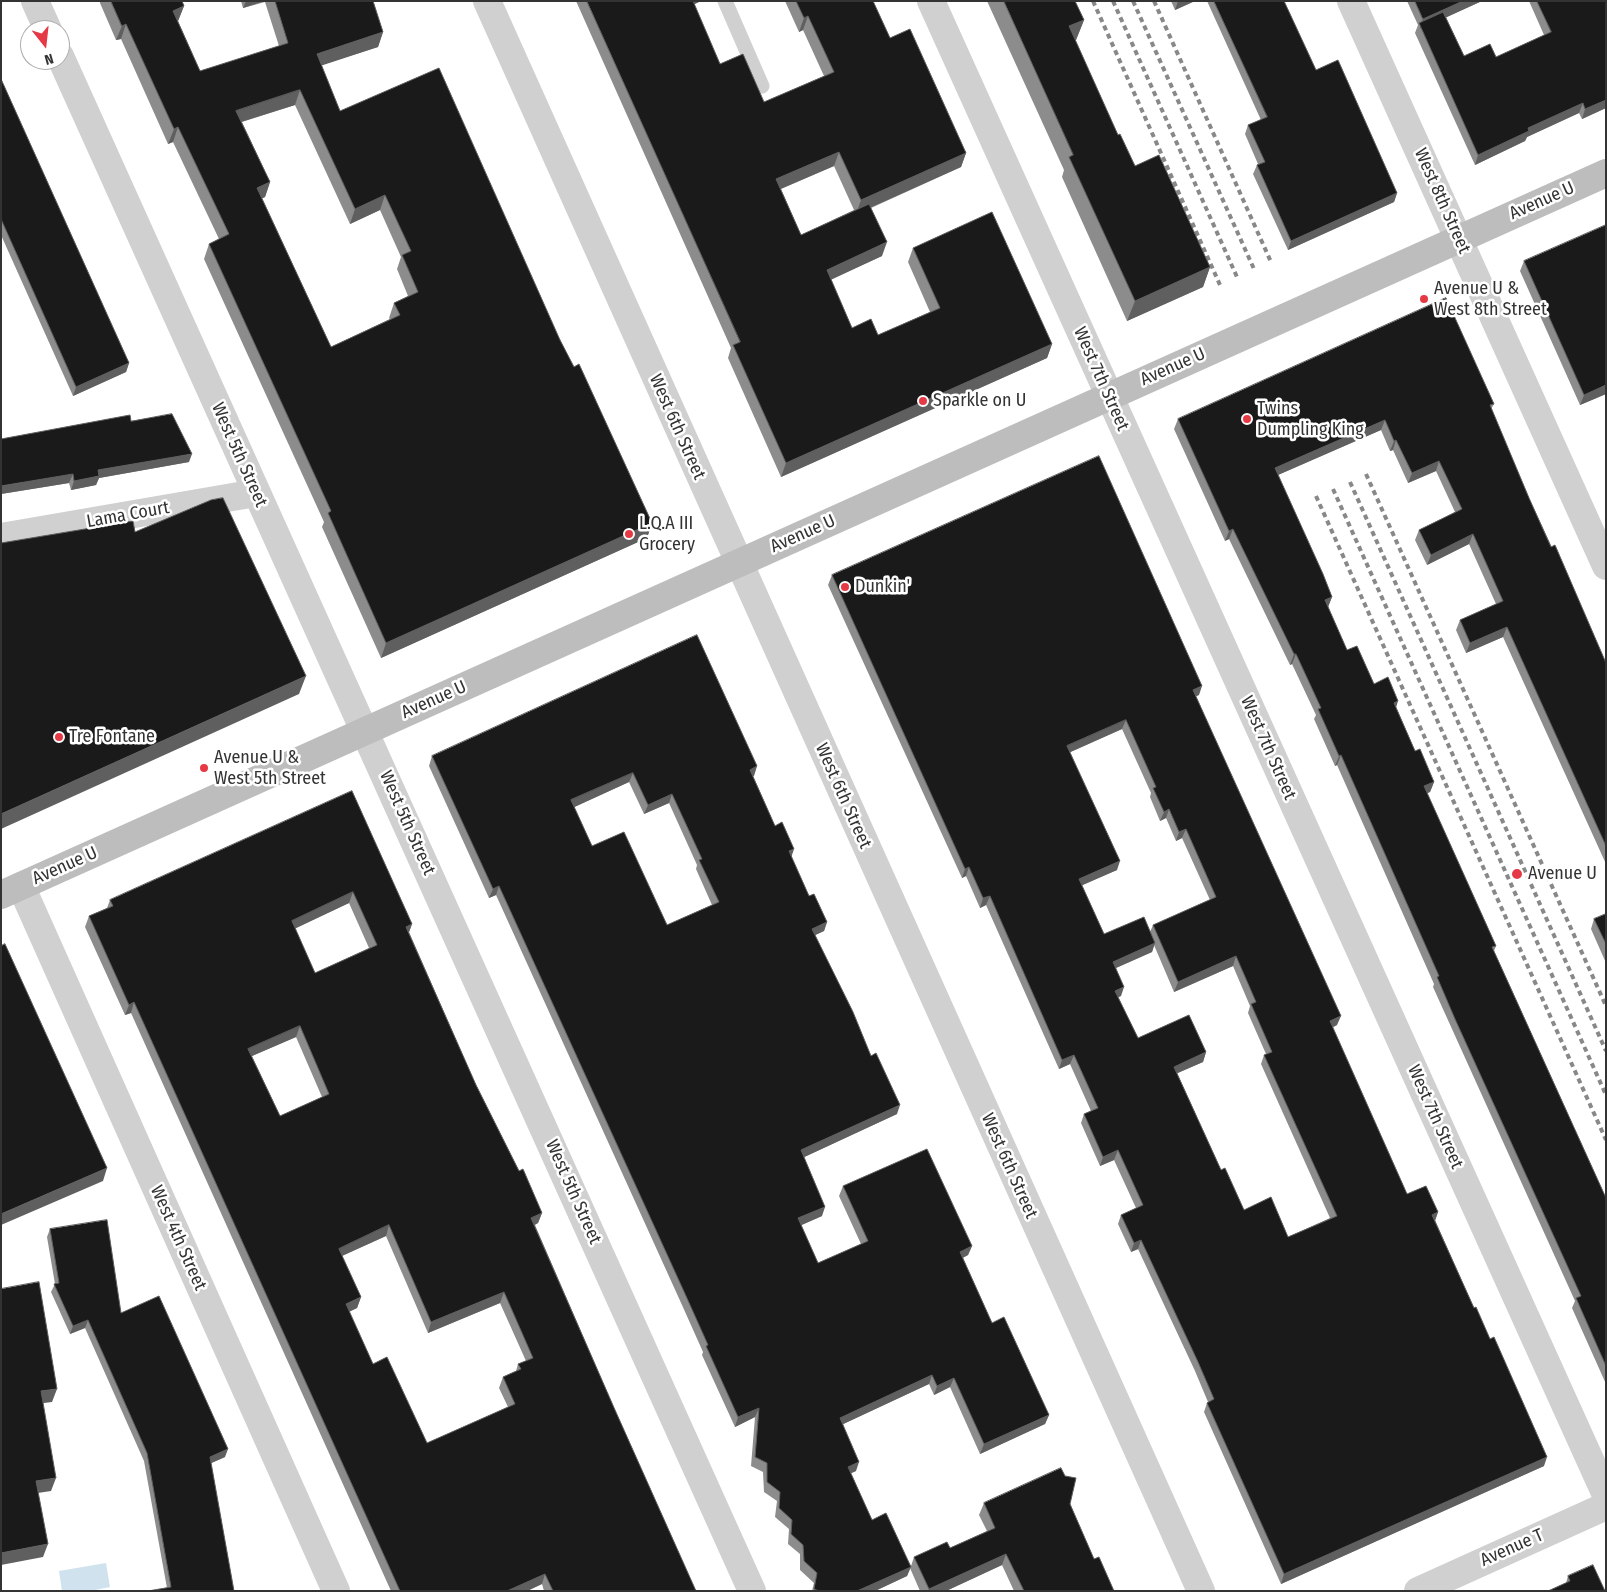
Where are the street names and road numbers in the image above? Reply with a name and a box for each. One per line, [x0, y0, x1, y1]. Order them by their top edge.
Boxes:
street label: West 8th Street [1409, 145, 1475, 257]
street label: Avenue U [1506, 177, 1578, 225]
street label: West 7th Street [1069, 324, 1133, 434]
street label: Avenue U [1137, 343, 1209, 391]
street label: West 6th Street [644, 371, 710, 483]
street label: West 5th Street [206, 399, 272, 511]
street label: Lama Court [85, 497, 171, 533]
street label: Avenue U [767, 510, 839, 558]
street label: Avenue U [398, 676, 470, 724]
street label: West 7th Street [1236, 693, 1300, 803]
street label: West 6th Street [810, 740, 876, 852]
street label: West 5th Street [374, 767, 440, 879]
street label: Avenue U [29, 842, 101, 890]
street label: West 7th Street [1403, 1062, 1467, 1172]
street label: West 6th Street [976, 1110, 1042, 1222]
street label: West 5th Street [540, 1136, 606, 1248]
street label: West 4th Street [145, 1182, 211, 1294]
street label: Avenue T [1477, 1525, 1547, 1571]

